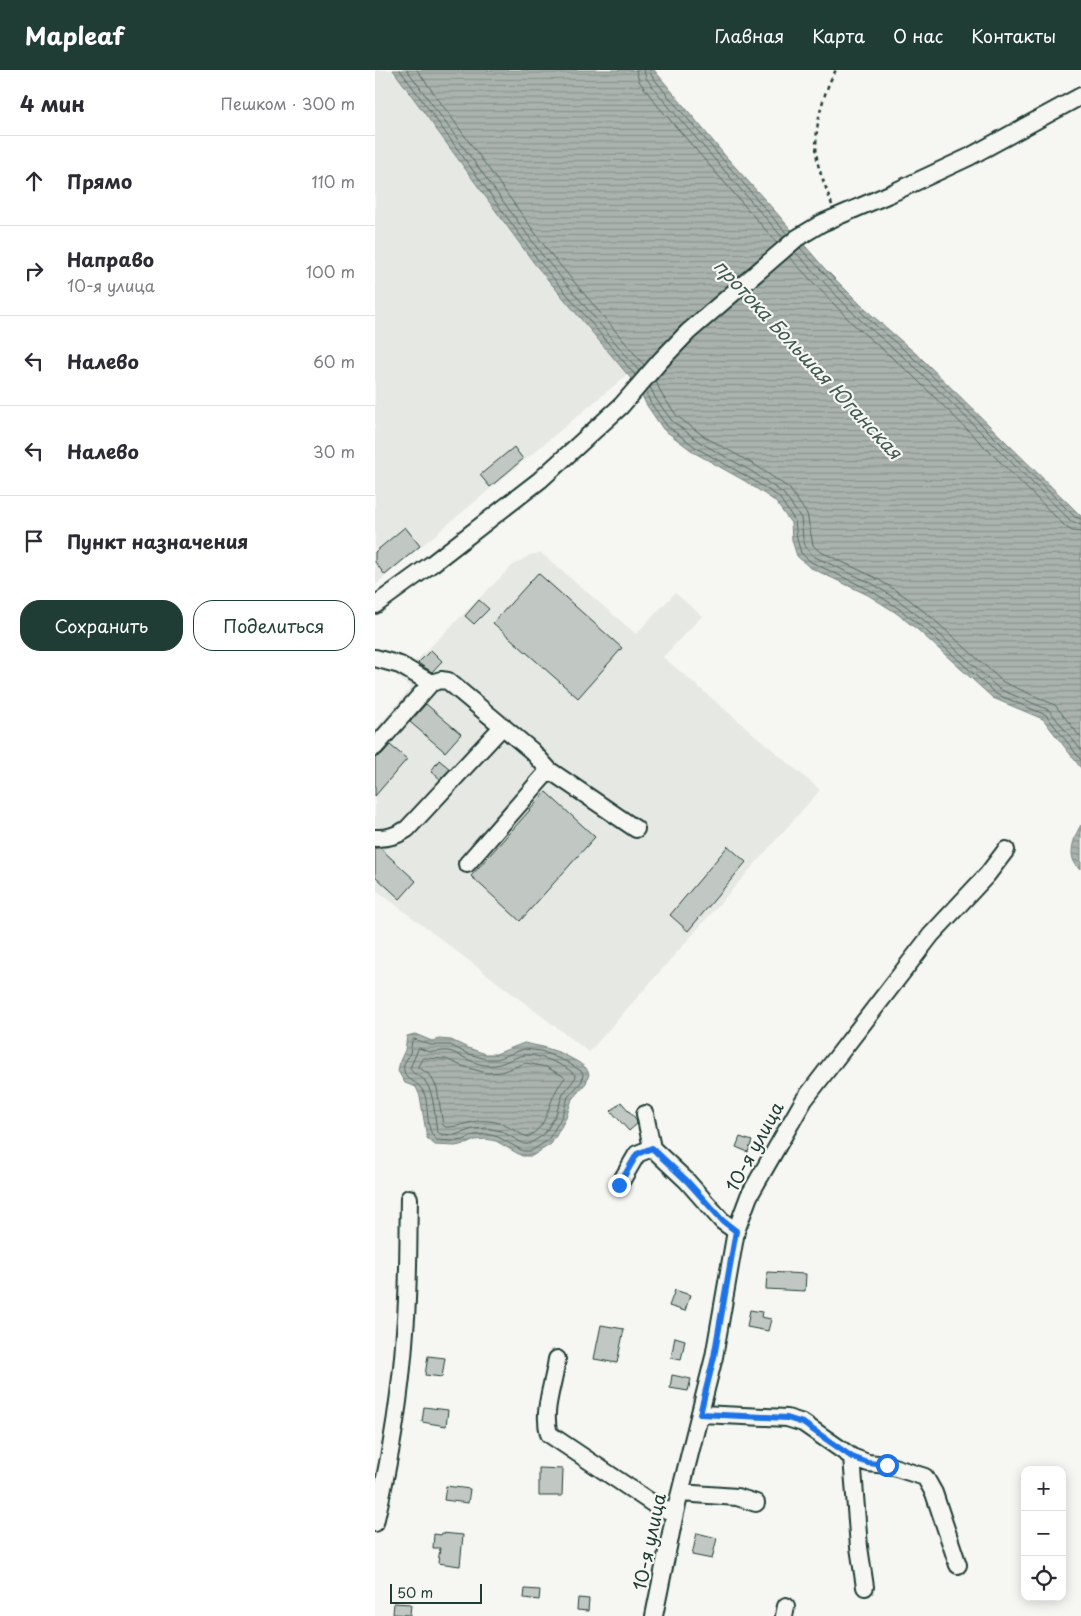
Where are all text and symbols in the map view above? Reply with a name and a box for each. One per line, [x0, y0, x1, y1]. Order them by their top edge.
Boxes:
text: Mapleaf [25, 17, 124, 53]
text: Главная [715, 22, 784, 49]
text: Карта [812, 22, 865, 49]
text: О нас [893, 22, 943, 49]
text: Контакты [971, 22, 1056, 49]
text: 4 мин [20, 87, 85, 119]
text: Пешком · 300 m [221, 91, 355, 115]
icon: ahead [20, 167, 48, 195]
text: Прямо [67, 167, 132, 195]
text: 110 m [312, 169, 355, 193]
text: Направо [67, 245, 154, 273]
water label: протока Большая Юганская [708, 252, 910, 465]
icon: right [20, 257, 48, 285]
text: 100 m [306, 259, 355, 283]
text: 10-я улица [67, 273, 155, 297]
icon: left [20, 347, 48, 375]
text: Налево [67, 347, 139, 375]
text: 60 m [313, 349, 355, 373]
icon: left [20, 437, 48, 465]
text: Налево [67, 437, 139, 465]
text: 30 m [313, 439, 355, 463]
icon: arrive [20, 527, 48, 555]
text: Пункт назначения [67, 527, 248, 555]
button: Сохранить [20, 600, 183, 651]
button: Поделиться [193, 600, 355, 651]
street label: 10-я улица [718, 1096, 790, 1196]
route end [608, 1174, 631, 1197]
route start [876, 1454, 899, 1477]
map controls [1021, 1466, 1066, 1601]
button: + [1021, 1466, 1066, 1511]
street label: 10-я улица [625, 1490, 672, 1593]
button: − [1021, 1511, 1066, 1556]
button: locate [1021, 1556, 1066, 1601]
scale bar [390, 1581, 483, 1604]
text: 50 m [397, 1582, 433, 1603]

